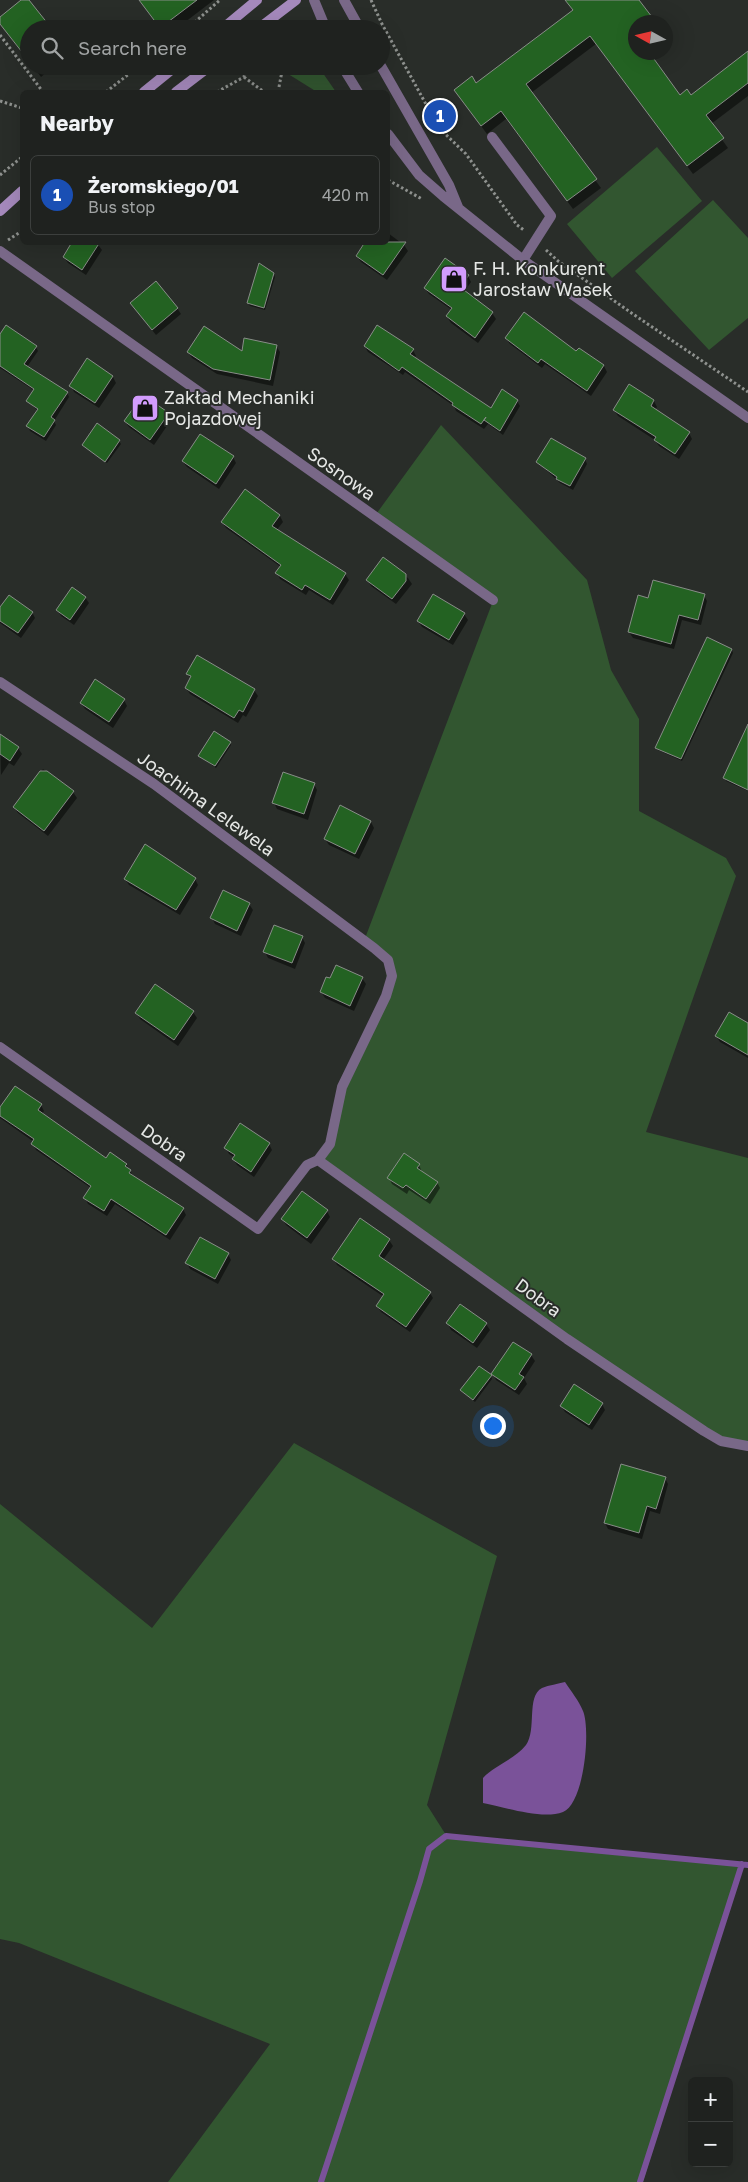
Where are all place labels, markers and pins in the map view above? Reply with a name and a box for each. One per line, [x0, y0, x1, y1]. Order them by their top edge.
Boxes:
pin: 1 [424, 97, 456, 135]
place label: F. H. Konkurent Jarosław Wasek [473, 257, 612, 300]
shop icon: F. H. Konkurent Jarosław Wasek [439, 264, 469, 294]
place label: Zakład Mechaniki Pojazdowej [164, 386, 315, 429]
shop icon: Zakład Mechaniki Pojazdowej [130, 393, 160, 423]

